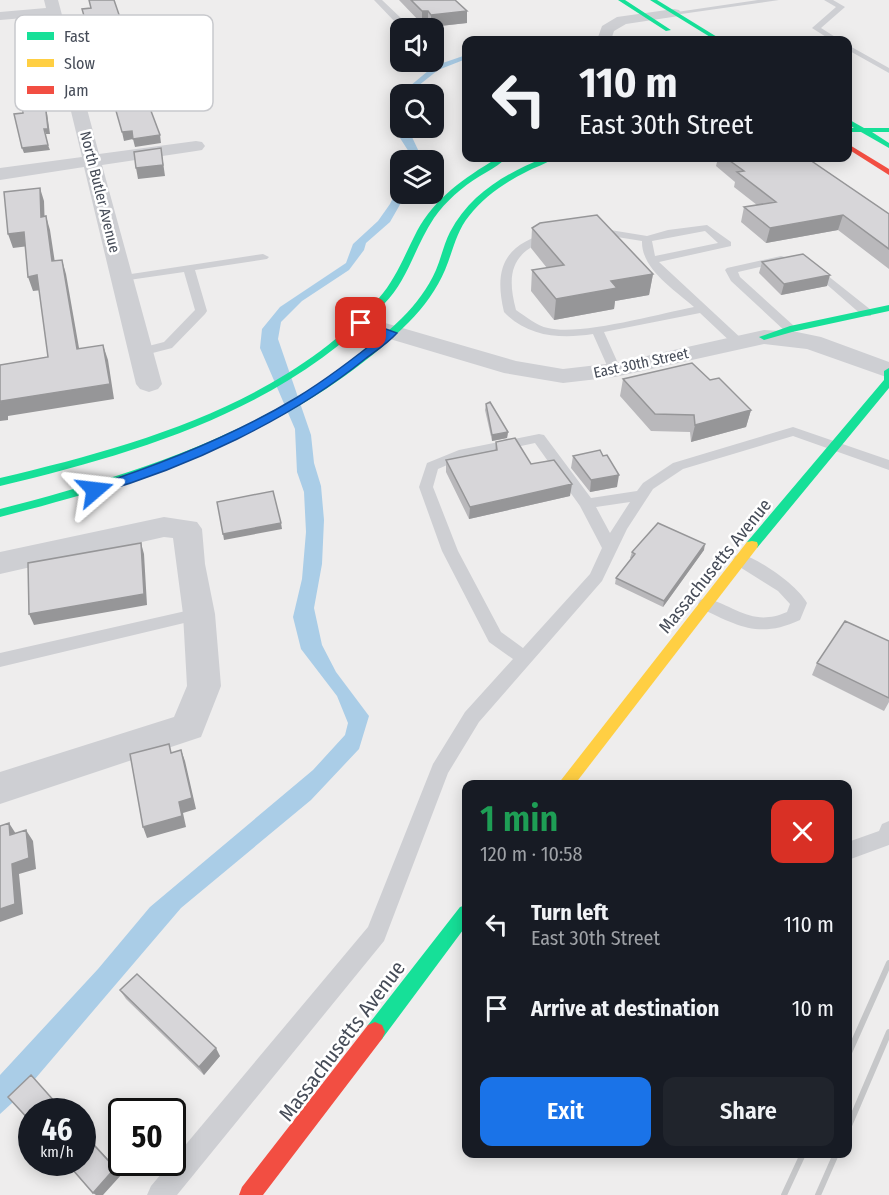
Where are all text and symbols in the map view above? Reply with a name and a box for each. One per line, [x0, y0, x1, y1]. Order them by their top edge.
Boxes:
legend [15, 15, 213, 111]
map controls [390, 18, 444, 204]
button: sound [390, 18, 444, 72]
text: Fast [64, 27, 91, 46]
text: Slow [64, 54, 95, 73]
text: 110 m [579, 58, 678, 108]
icon: left [480, 60, 558, 138]
text: Jam [64, 81, 89, 100]
button: search [390, 84, 444, 138]
text: East 30th Street [579, 109, 753, 141]
street label: North Butler Avenue [76, 129, 124, 255]
button: layers [390, 150, 444, 204]
pin [335, 297, 386, 348]
icon: arrive [344, 306, 377, 339]
street label: East 30th Street [592, 344, 690, 382]
position arrow [63, 458, 127, 522]
street label: Massachusetts Avenue [654, 494, 776, 638]
text: 1 min [480, 797, 558, 841]
button: close [771, 800, 834, 863]
text: 120 m · 10:58 [480, 842, 582, 866]
text: Turn left [531, 899, 609, 926]
icon: left [480, 908, 513, 941]
text: 110 m [784, 911, 834, 938]
text: East 30th Street [531, 926, 660, 950]
street label: Massachusetts Avenue [273, 956, 411, 1126]
icon: arrive [480, 992, 513, 1025]
text: Arrive at destination [531, 995, 719, 1022]
text: 10 m [792, 995, 834, 1022]
button: Exit [480, 1077, 651, 1146]
button: Share [663, 1077, 834, 1146]
speed limit sign: 50 [108, 1098, 186, 1176]
text: 46 [41, 1112, 73, 1148]
text: km/h [40, 1143, 74, 1161]

